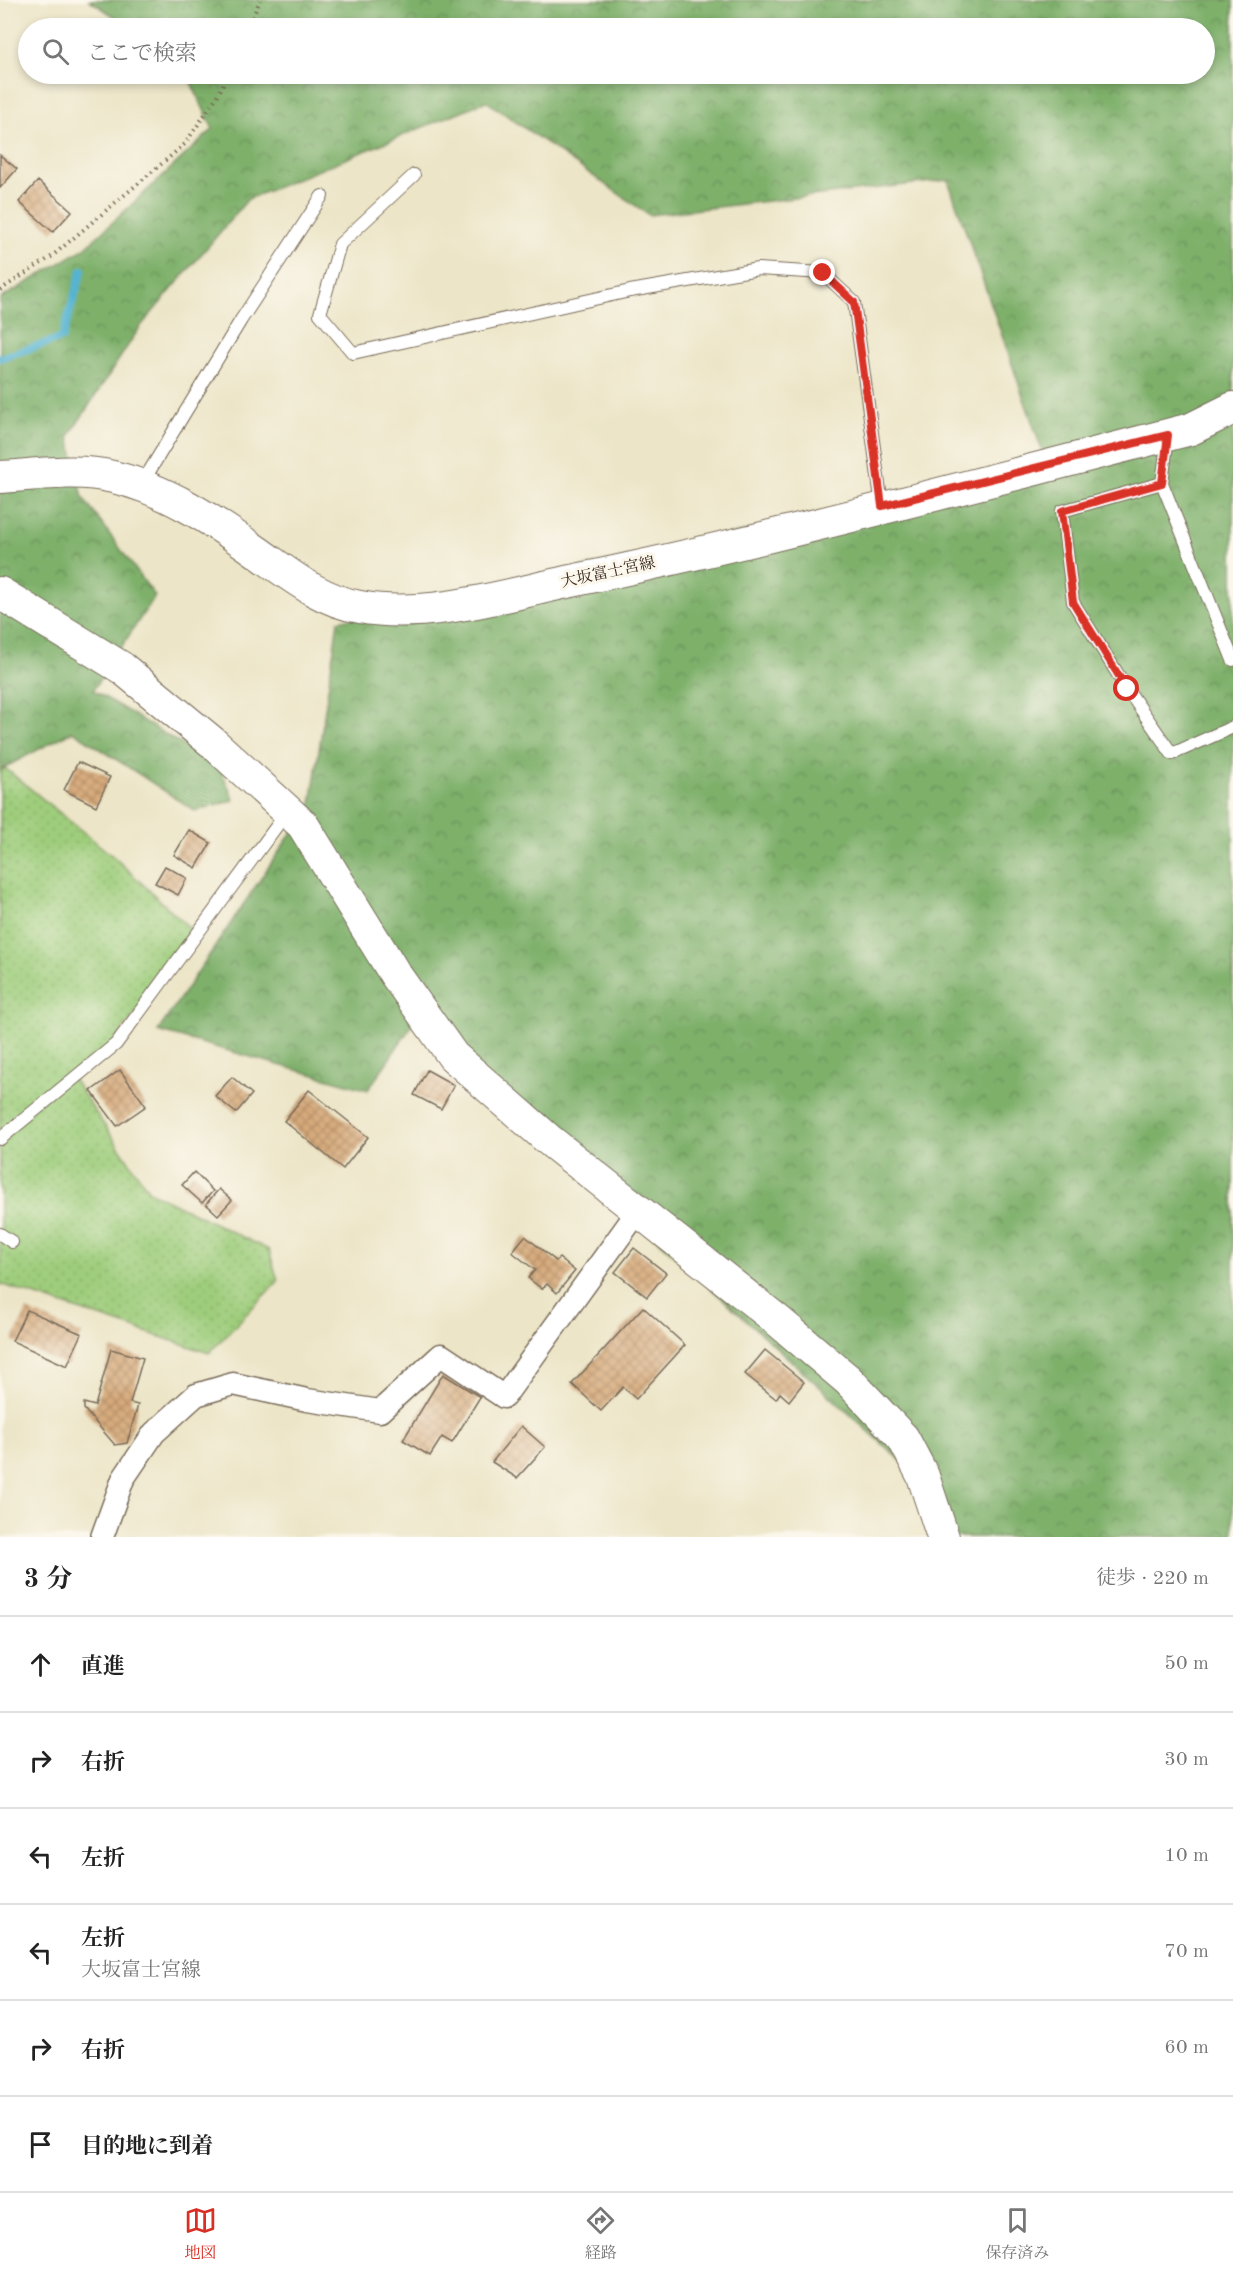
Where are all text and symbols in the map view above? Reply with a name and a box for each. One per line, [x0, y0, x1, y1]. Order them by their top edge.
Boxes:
search box [18, 18, 1215, 84]
icon: search [39, 35, 72, 68]
text: ここで検索 [87, 43, 197, 65]
route end [809, 259, 835, 285]
street label: 大坂富士宮線 [559, 553, 657, 591]
route start [1113, 675, 1139, 701]
text: 3 分 [24, 1567, 72, 1593]
text: 徒歩 · 220 m [1096, 1569, 1209, 1589]
icon: ahead [24, 1648, 57, 1681]
text: 50 m [1164, 1654, 1209, 1674]
text: 直進 [81, 1656, 125, 1678]
icon: right [24, 1744, 57, 1777]
text: 30 m [1164, 1750, 1209, 1770]
text: 右折 [81, 1752, 125, 1774]
icon: left [24, 1840, 57, 1873]
text: 10 m [1164, 1846, 1209, 1866]
text: 左折 [81, 1848, 125, 1870]
text: 左折 [81, 1928, 125, 1950]
icon: left [24, 1936, 57, 1969]
text: 70 m [1164, 1942, 1209, 1962]
text: 大坂富士宮線 [81, 1961, 201, 1981]
icon: right [24, 2032, 57, 2065]
text: 60 m [1164, 2038, 1209, 2058]
text: 右折 [81, 2040, 125, 2062]
icon: arrive [24, 2128, 57, 2161]
text: 目的地に到着 [81, 2136, 213, 2158]
tab: 地図 [184, 2204, 217, 2264]
tab: 経路 [584, 2204, 617, 2264]
tab: 保存済み [985, 2204, 1049, 2264]

